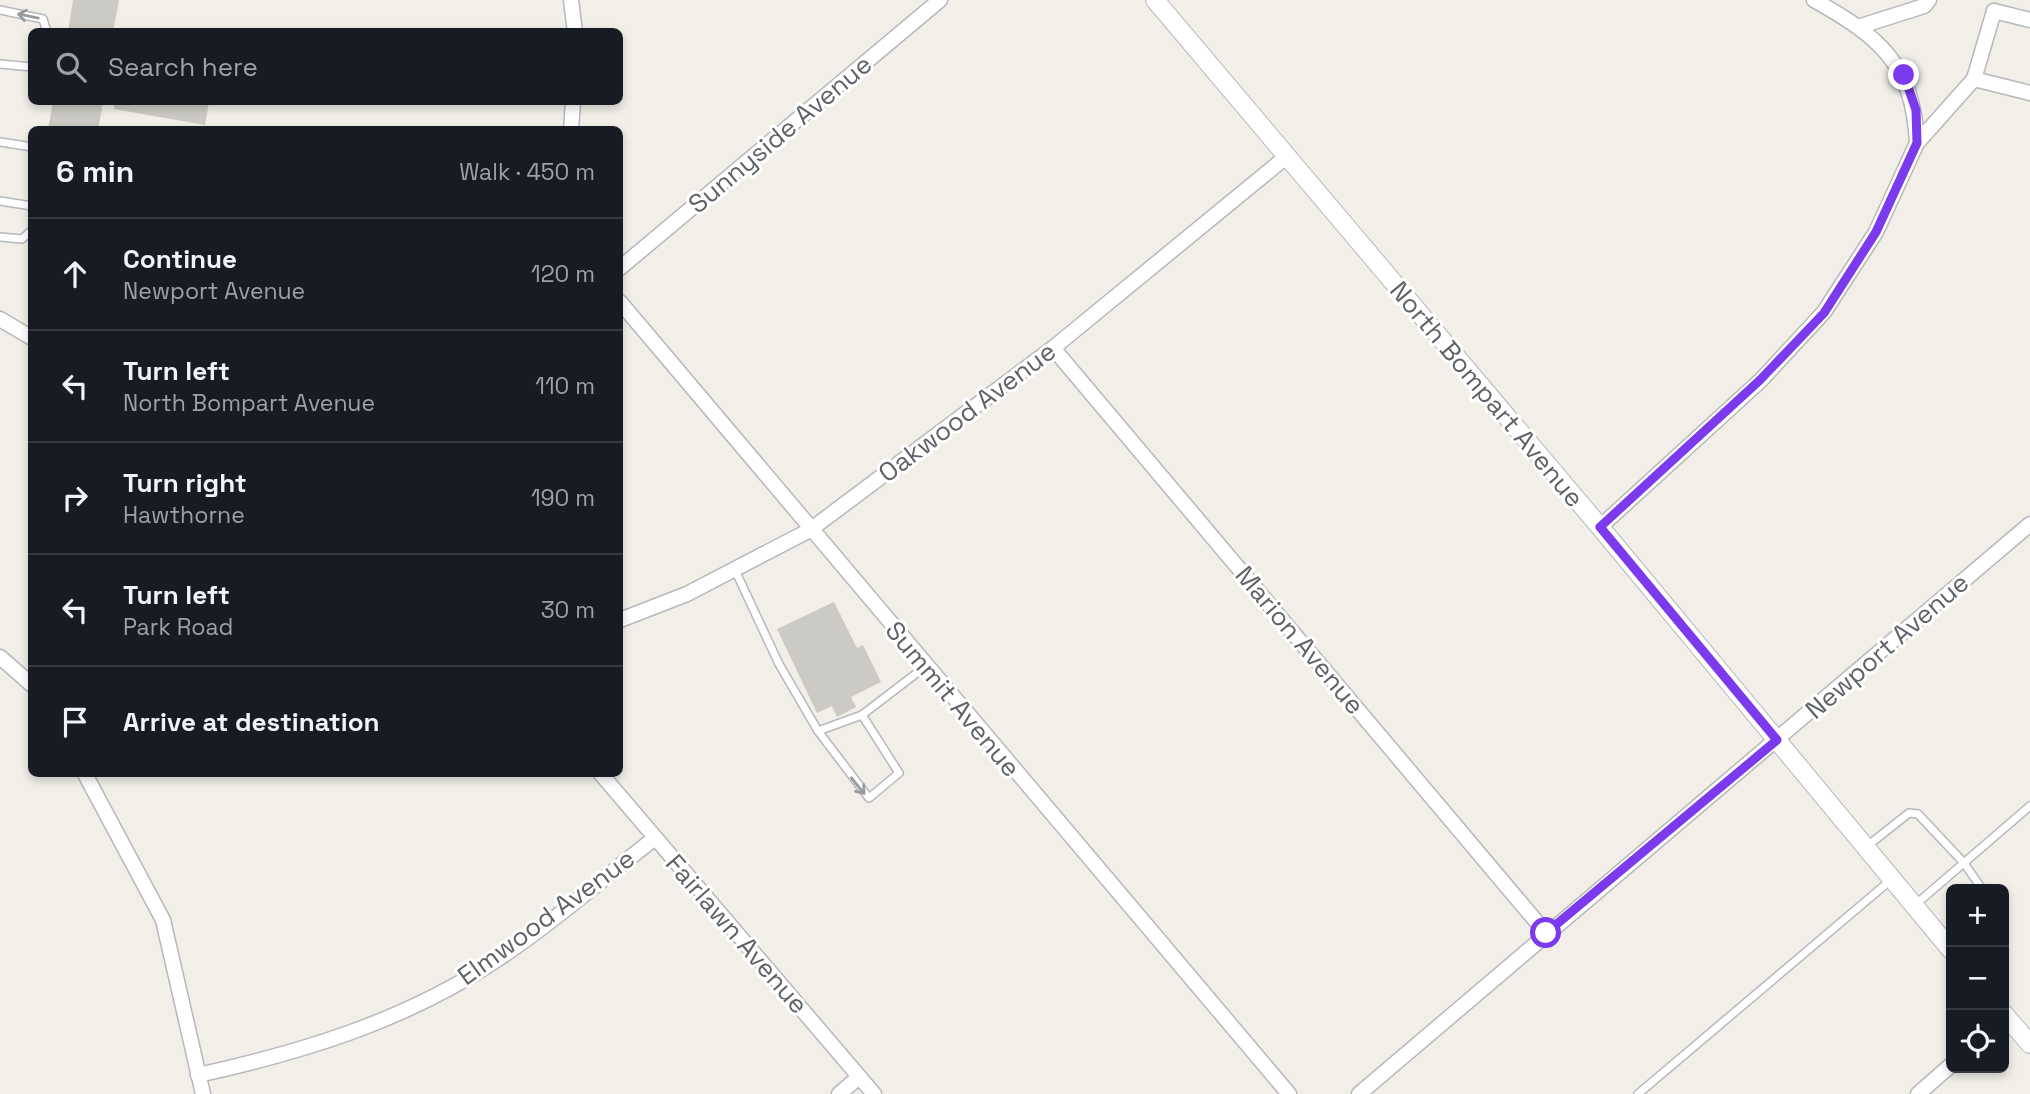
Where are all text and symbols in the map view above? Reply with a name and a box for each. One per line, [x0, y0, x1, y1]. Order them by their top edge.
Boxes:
one-way arrow [17, 8, 40, 22]
search box [28, 28, 623, 105]
street label: Sunnyside Avenue [681, 47, 879, 221]
icon: search [52, 48, 90, 86]
text: Search here [108, 50, 258, 84]
route end [1888, 59, 1919, 90]
text: 6 min [56, 152, 134, 191]
text: Walk · 450 m [459, 157, 595, 187]
text: Continue [123, 242, 237, 276]
icon: ahead [56, 255, 94, 293]
text: 120 m [531, 259, 595, 289]
street label: North Bompart Avenue [1382, 274, 1592, 514]
text: Newport Avenue [123, 276, 305, 306]
street label: Oakwood Avenue [871, 334, 1063, 490]
text: Turn left [123, 354, 230, 388]
icon: left [56, 367, 94, 405]
text: 110 m [535, 371, 595, 401]
text: North Bompart Avenue [123, 388, 375, 418]
text: Turn right [123, 466, 247, 500]
icon: right [56, 479, 94, 517]
text: 190 m [531, 483, 595, 513]
text: Hawthorne [123, 500, 245, 530]
street label: Marion Avenue [1228, 559, 1372, 721]
street label: Newport Avenue [1798, 566, 1976, 726]
text: Turn left [123, 578, 230, 612]
icon: left [56, 591, 94, 629]
text: 30 m [541, 595, 595, 625]
text: Park Road [123, 612, 233, 642]
street label: Summit Avenue [878, 614, 1028, 784]
icon: arrive [56, 703, 94, 741]
text: Arrive at destination [123, 705, 380, 739]
one-way arrow [851, 777, 866, 795]
street label: Elmwood Avenue [451, 841, 641, 993]
street label: Fairlawn Avenue [658, 847, 816, 1021]
map controls [1946, 884, 2009, 1073]
button: + [1946, 884, 2009, 947]
route start [1530, 917, 1561, 948]
button: − [1946, 947, 2009, 1010]
button: locate [1946, 1010, 2009, 1073]

